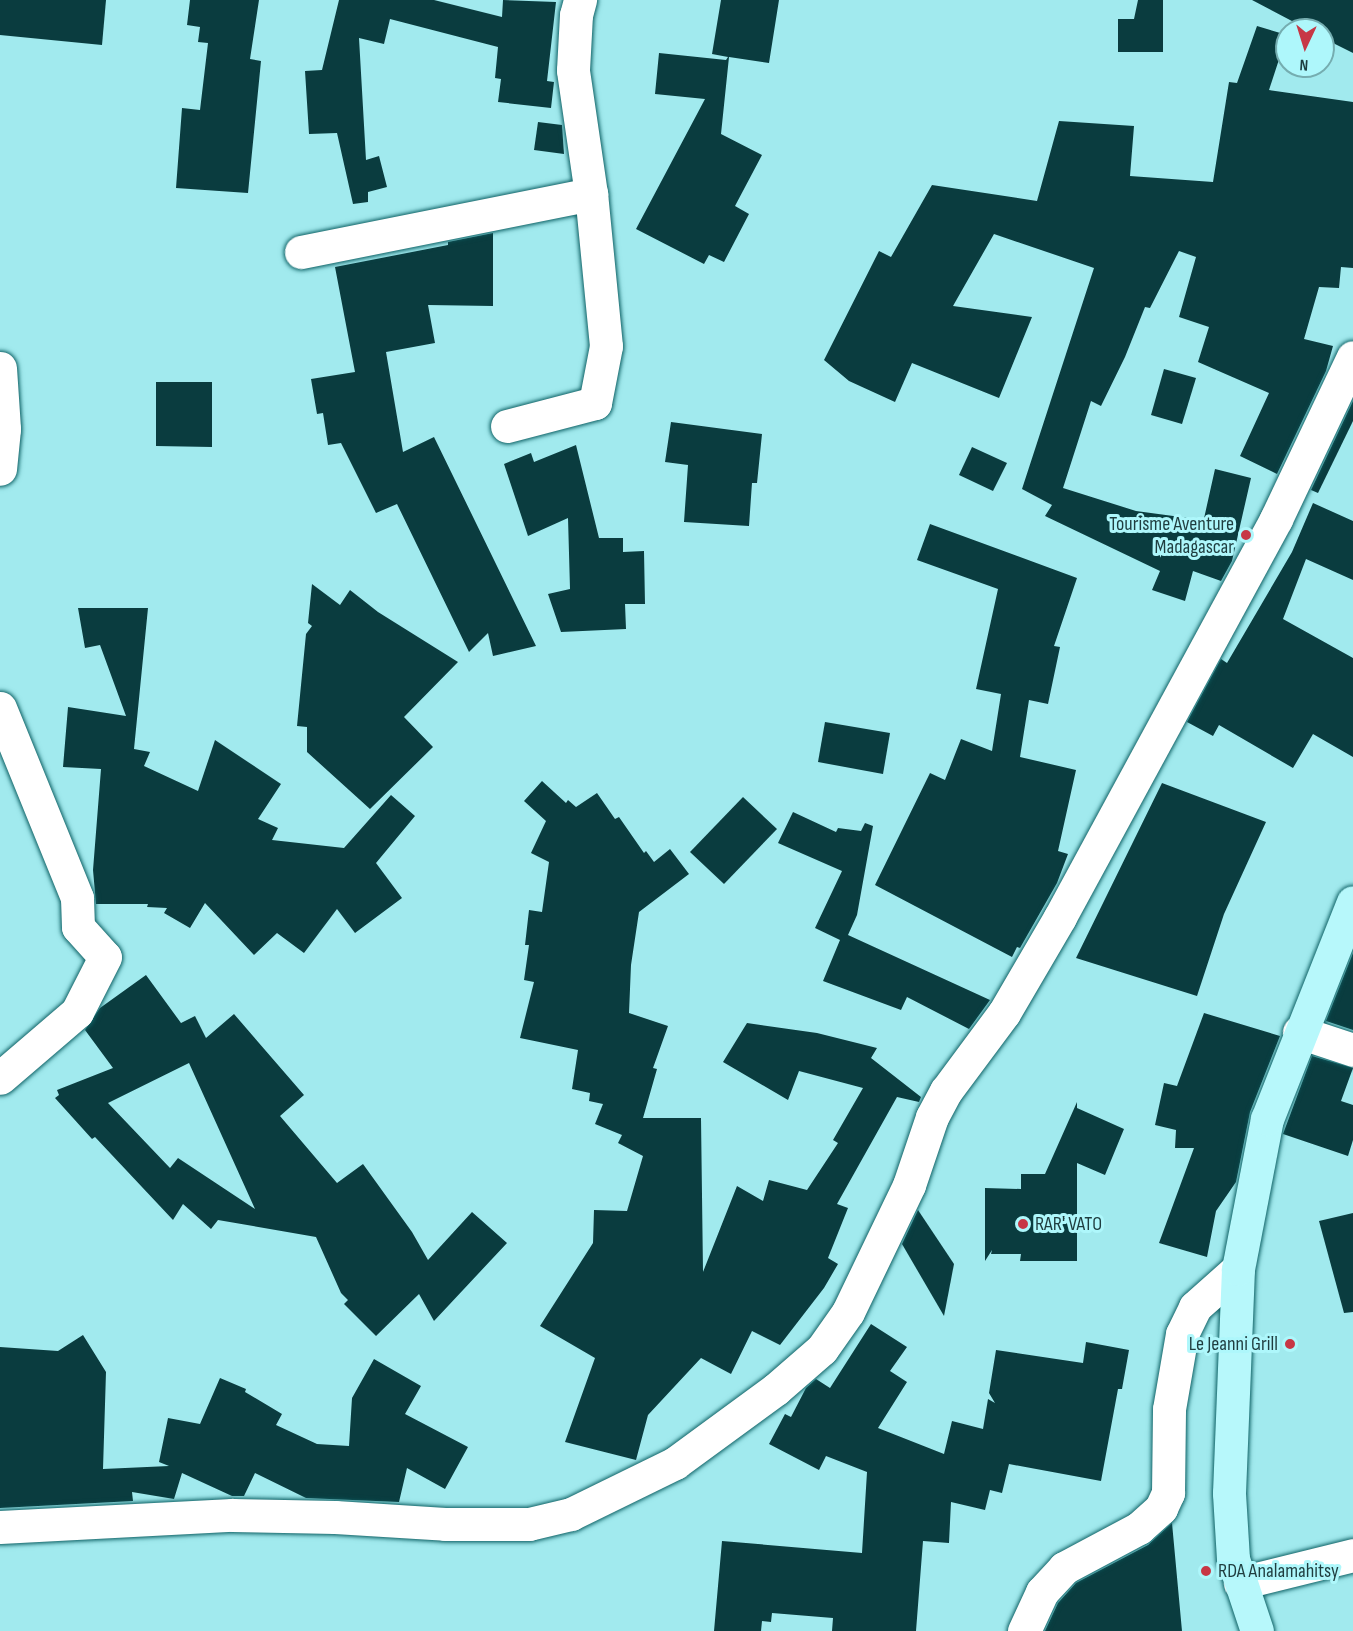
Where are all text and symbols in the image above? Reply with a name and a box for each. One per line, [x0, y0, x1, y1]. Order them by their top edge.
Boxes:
north arrow [1275, 18, 1335, 78]
text: N [1299, 55, 1309, 74]
place label: Tourisme Aventure Madagascar [1109, 512, 1234, 559]
marker: Tourisme Aventure Madagascar [1239, 528, 1253, 542]
place label: RAR' VATO [1035, 1212, 1102, 1236]
marker: RAR' VATO [1016, 1217, 1030, 1231]
place label: Le Jeanni Grill [1189, 1332, 1278, 1356]
marker: Le Jeanni Grill [1283, 1337, 1297, 1351]
place label: RDA Analamahitsy [1218, 1559, 1339, 1583]
marker: RDA Analamahitsy [1199, 1564, 1213, 1578]

